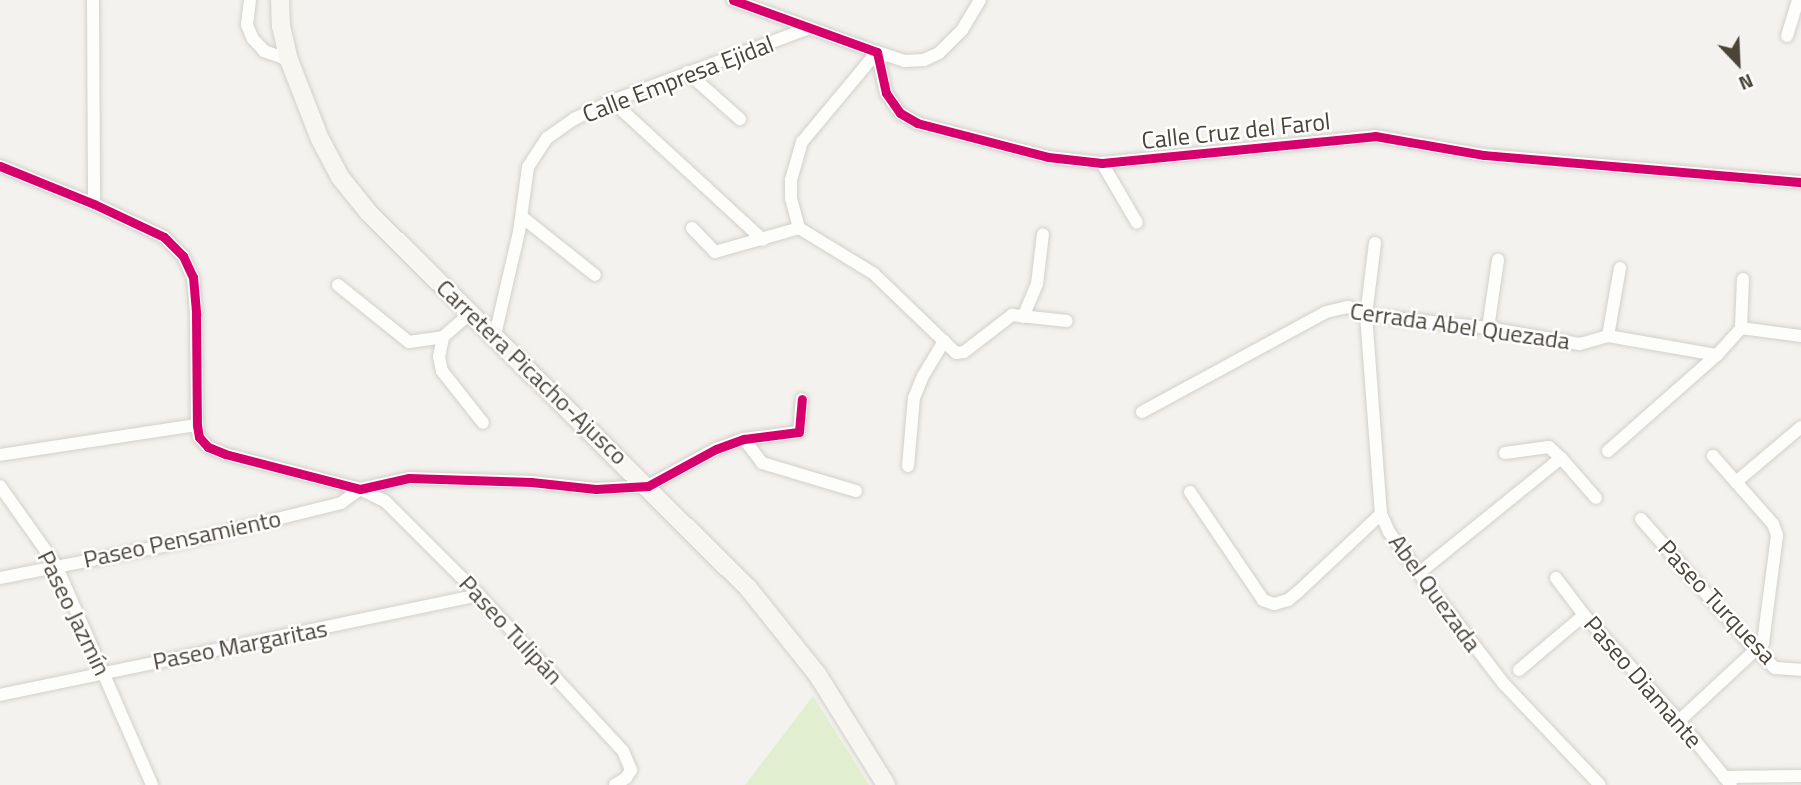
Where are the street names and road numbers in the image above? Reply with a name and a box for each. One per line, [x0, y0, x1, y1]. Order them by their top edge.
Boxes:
street label: Calle Empresa Ejidal [578, 29, 778, 129]
street label: Calle Cruz del Farol [1140, 107, 1332, 155]
street label: Carretera Picacho-Ajusco [431, 273, 633, 471]
street label: Cerrada Abel Quezada [1348, 296, 1572, 356]
street label: Paseo Pensamiento [81, 504, 283, 574]
street label: Abel Quezada [1383, 529, 1487, 657]
street label: Paseo Turquesa [1652, 534, 1782, 670]
street label: Paseo Jazmín [31, 546, 117, 680]
street label: Paseo Tulipán [453, 569, 569, 691]
street label: Paseo Diamante [1578, 610, 1708, 754]
street label: Paseo Margaritas [150, 614, 330, 676]

